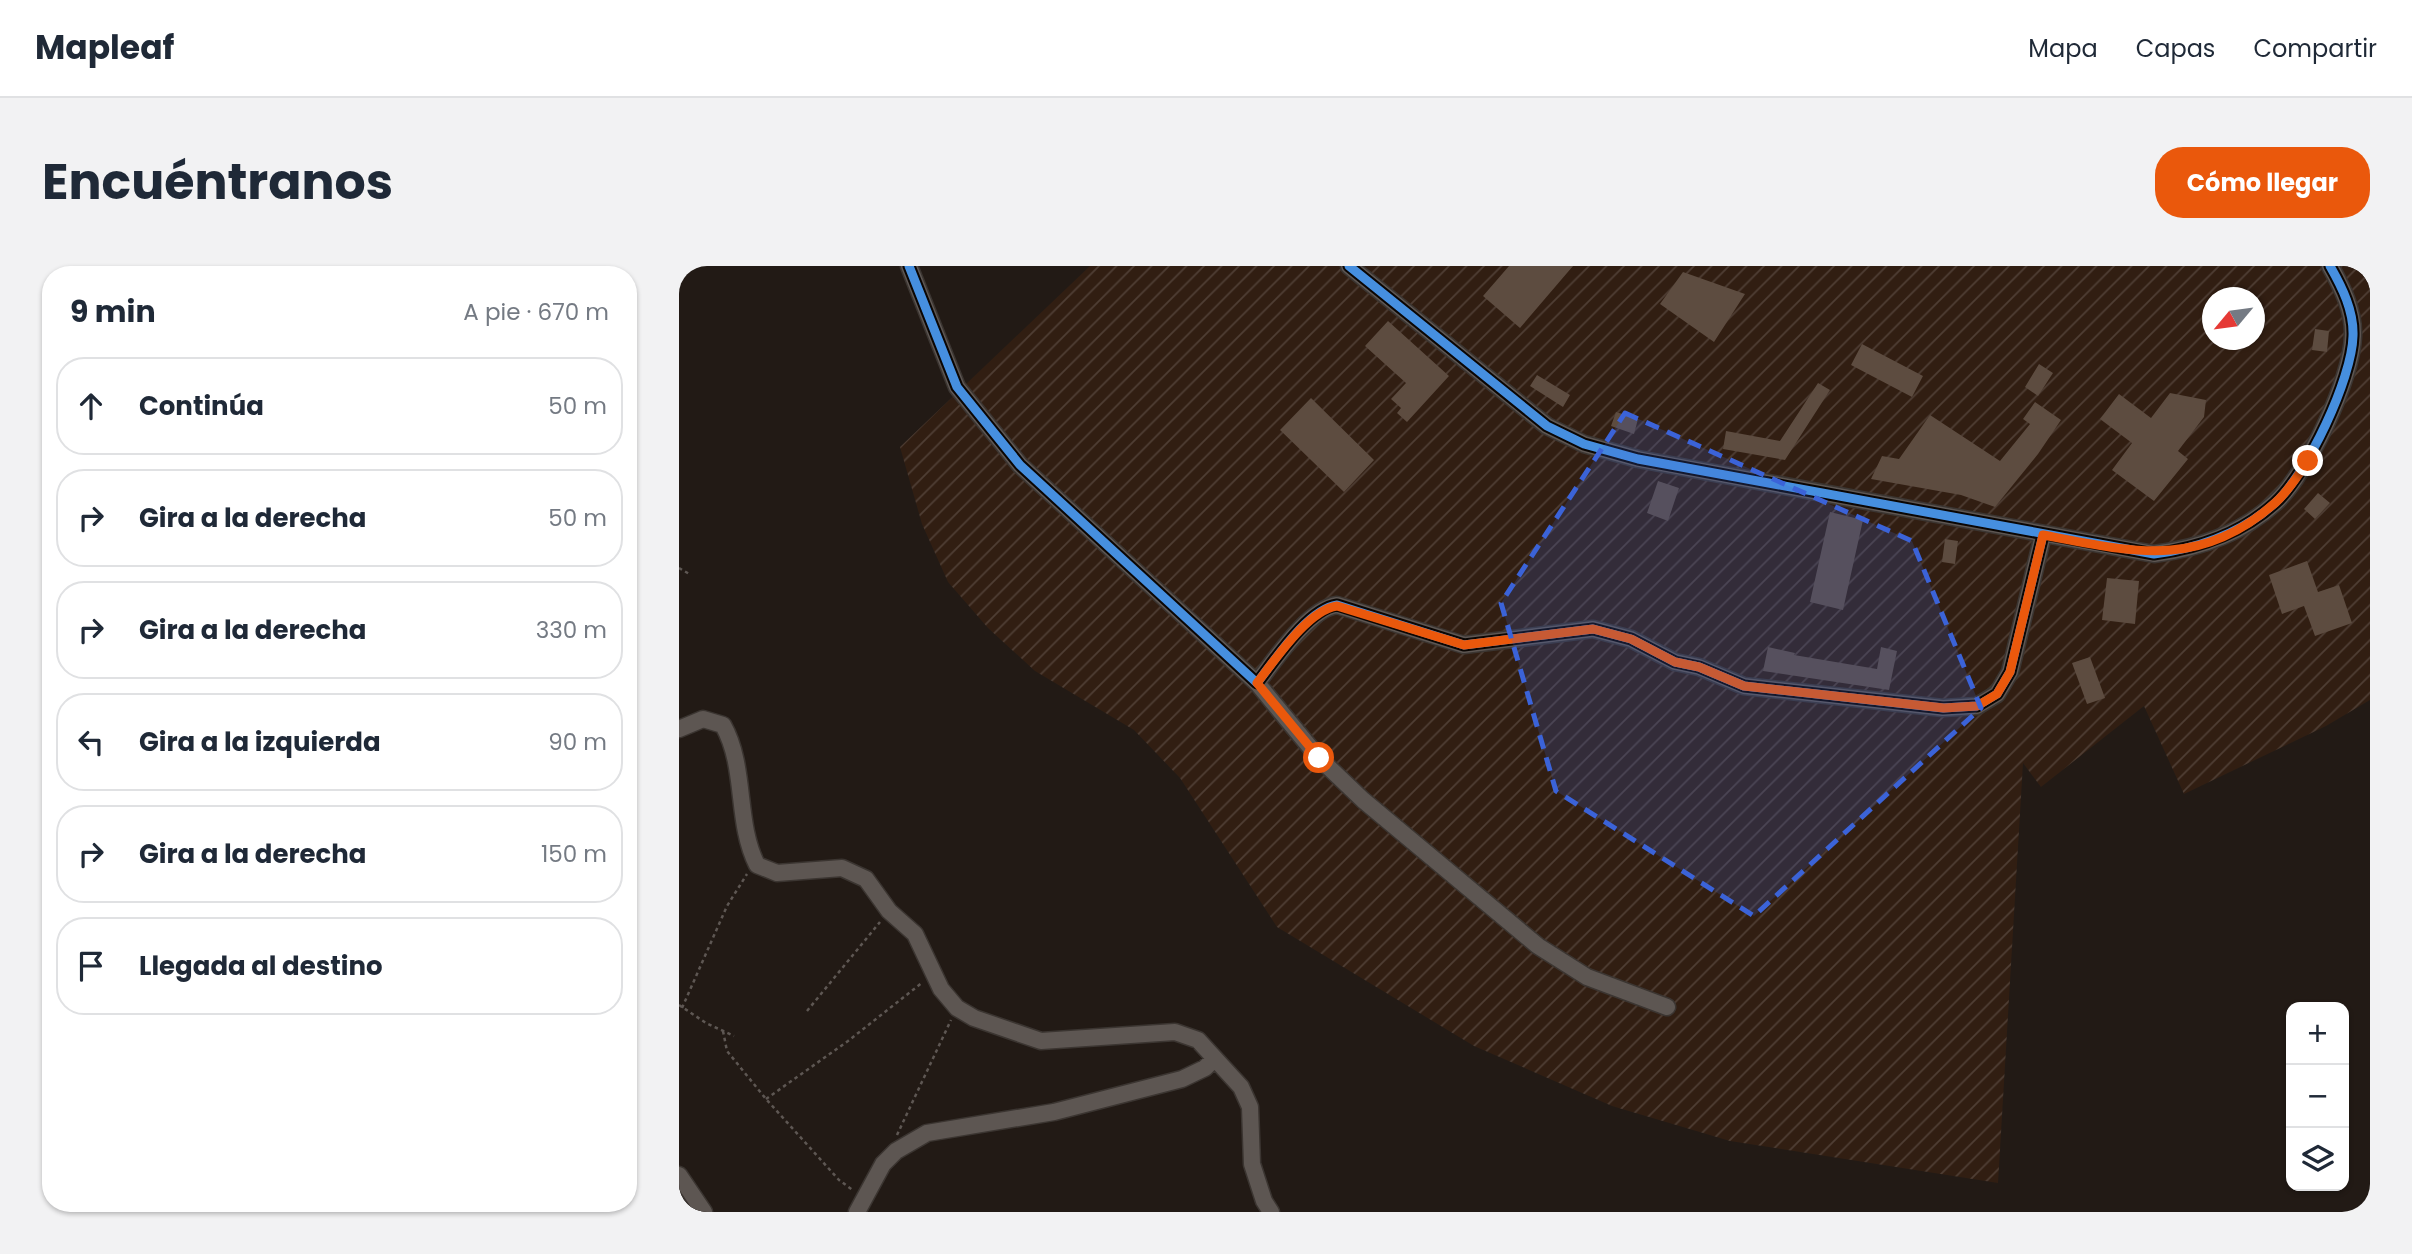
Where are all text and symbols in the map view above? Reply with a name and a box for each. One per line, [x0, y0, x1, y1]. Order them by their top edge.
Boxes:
text: Mapleaf [35, 24, 174, 71]
text: Mapa [2028, 32, 2098, 65]
text: Capas [2136, 32, 2215, 65]
text: Compartir [2253, 32, 2377, 65]
button: Cómo llegar [2155, 147, 2370, 218]
text: Encuéntranos [42, 148, 393, 216]
north arrow [2202, 287, 2265, 350]
text: 9 min [70, 290, 156, 333]
text: A pie · 670 m [463, 296, 609, 328]
icon: ahead [72, 387, 110, 425]
text: Continúa [139, 388, 264, 424]
text: 50 m [548, 390, 607, 422]
route end [2292, 445, 2323, 476]
icon: right [72, 499, 110, 537]
text: Gira a la derecha [139, 500, 367, 536]
text: 50 m [548, 502, 607, 534]
icon: right [72, 611, 110, 649]
text: Gira a la derecha [139, 612, 367, 648]
text: 330 m [536, 614, 607, 646]
icon: left [72, 723, 110, 761]
text: Gira a la izquierda [139, 724, 381, 760]
text: 90 m [548, 726, 607, 758]
route start [1303, 742, 1334, 773]
icon: right [72, 835, 110, 873]
text: Gira a la derecha [139, 836, 367, 872]
text: 150 m [541, 838, 607, 870]
icon: arrive [72, 947, 110, 985]
text: Llegada al destino [139, 948, 383, 984]
map controls [2286, 1002, 2349, 1191]
button: + [2286, 1002, 2349, 1065]
button: − [2286, 1065, 2349, 1128]
button: layers [2286, 1128, 2349, 1191]

